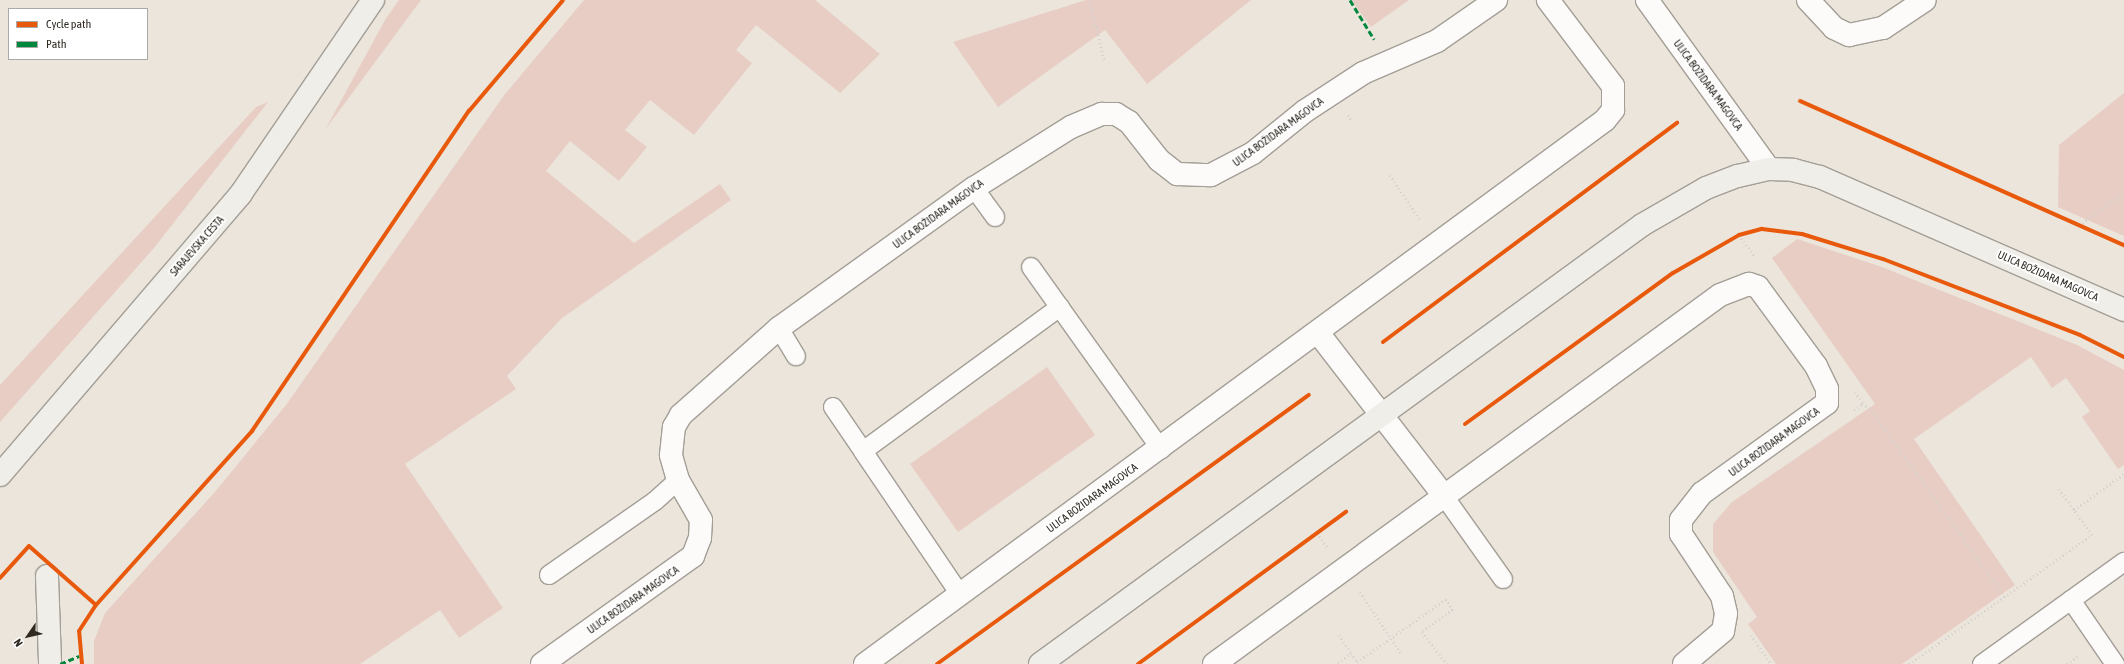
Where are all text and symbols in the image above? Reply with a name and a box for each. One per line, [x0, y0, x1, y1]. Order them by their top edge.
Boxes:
legend [8, 8, 148, 60]
text: Cycle path [46, 17, 91, 31]
text: Path [46, 37, 67, 51]
street label: ULICA BOŽIDARA MAGOVCA [1671, 37, 1745, 133]
street label: ULICA BOŽIDARA MAGOVCA [1230, 95, 1326, 169]
street label: ULICA BOŽIDARA MAGOVCA [890, 177, 986, 251]
street label: SARAJEVSKA CESTA [167, 213, 227, 279]
street label: ULICA BOŽIDARA MAGOVCA [1996, 248, 2100, 304]
street label: ULICA BOŽIDARA MAGOVCA [1726, 405, 1822, 479]
street label: ULICA BOŽIDARA MAGOVCA [1044, 461, 1140, 535]
street label: ULICA BOŽIDARA MAGOVCA [585, 563, 681, 637]
north arrow [8, 616, 48, 656]
text: N [11, 637, 25, 649]

